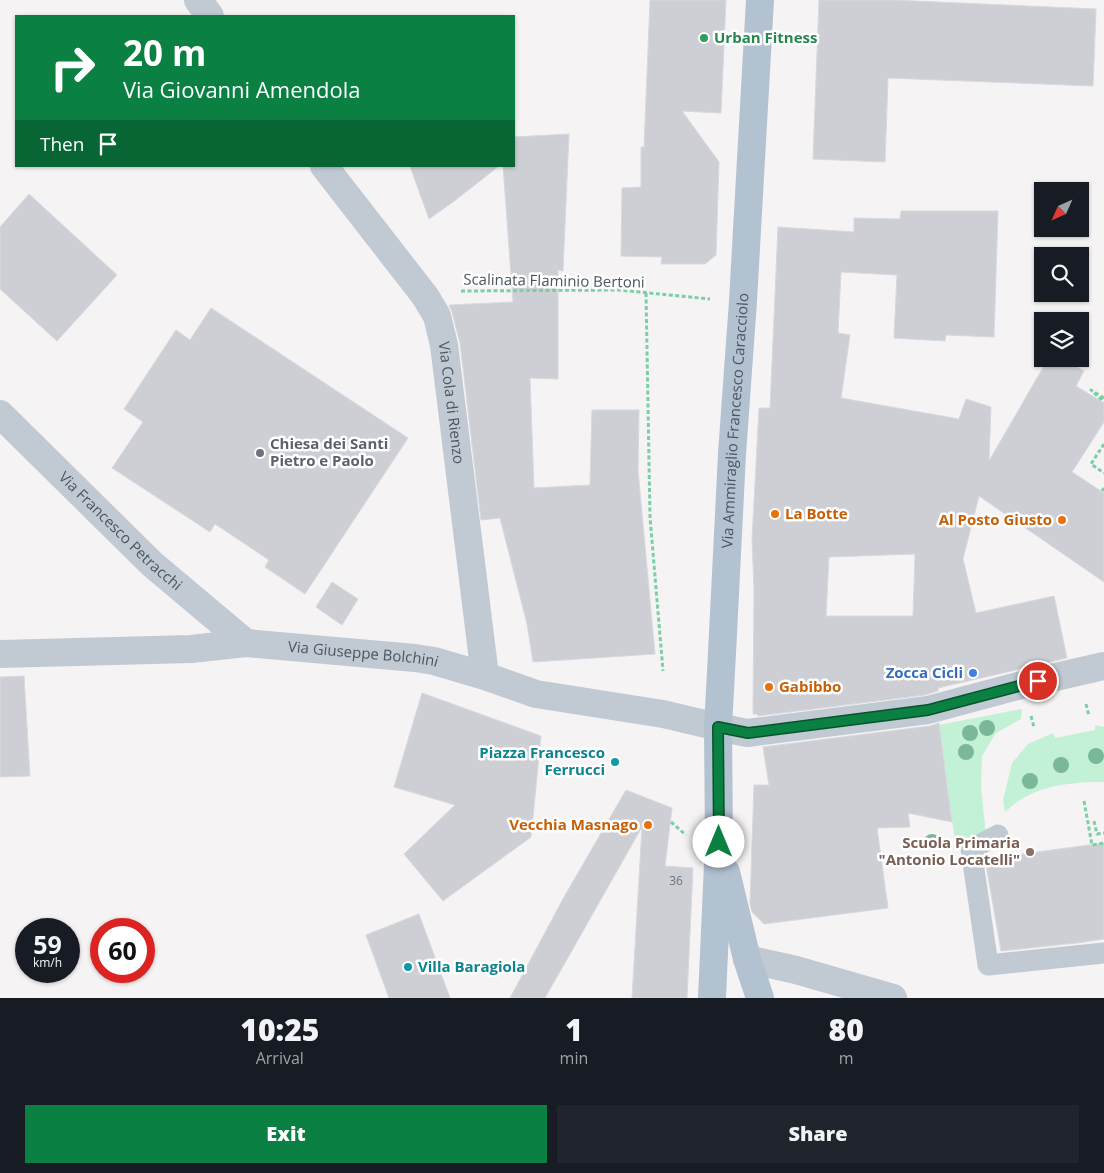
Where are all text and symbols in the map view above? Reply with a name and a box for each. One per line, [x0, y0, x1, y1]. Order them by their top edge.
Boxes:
place label: Urban Fitness [714, 27, 817, 47]
text: 20 m [123, 29, 206, 76]
marker: Urban Fitness [698, 32, 710, 44]
icon: right [40, 35, 105, 100]
text: Via Giovanni Amendola [123, 74, 360, 104]
icon: arrive [94, 130, 122, 158]
text: Then [40, 131, 84, 157]
north arrow [1034, 182, 1089, 238]
map controls [1034, 182, 1089, 367]
button: search [1034, 247, 1089, 302]
street label: Scalinata Flaminio Bertoni [463, 268, 645, 292]
street label: Via Ammiraglio Francesco Caracciolo [716, 292, 752, 549]
button: layers [1034, 312, 1089, 367]
street label: Via Cola di Rienzo [435, 340, 470, 465]
place label: Chiesa dei Santi Pietro e Paolo [270, 433, 388, 470]
marker: Chiesa dei Santi Pietro e Paolo [254, 447, 266, 459]
street label: Via Francesco Petracchi [55, 467, 187, 594]
place label: La Botte [785, 503, 848, 523]
marker: La Botte [769, 508, 781, 520]
place label: Al Posto Giusto [939, 509, 1052, 529]
marker: Al Posto Giusto [1056, 514, 1068, 526]
street label: Via Giuseppe Bolchini [287, 636, 441, 671]
pin [1017, 660, 1059, 702]
place label: Zocca Cicli [886, 662, 963, 682]
marker: Zocca Cicli [967, 667, 979, 679]
icon: arrive [1024, 667, 1052, 695]
place label: Gabibbo [779, 676, 841, 696]
marker: Gabibbo [763, 681, 775, 693]
place label: Piazza Francesco Ferrucci [479, 742, 605, 779]
marker: Piazza Francesco Ferrucci [609, 756, 621, 768]
place label: Vecchia Masnago [509, 814, 638, 834]
position arrow [692, 815, 744, 867]
marker: Vecchia Masnago [642, 819, 654, 831]
place label: Scuola Primaria "Antonio Locatelli" [879, 832, 1020, 869]
marker: Scuola Primaria "Antonio Locatelli" [1024, 846, 1036, 858]
house number: 36 [669, 872, 683, 889]
speed limit sign: 60 [90, 918, 155, 983]
text: 59 [33, 927, 62, 961]
text: km/h [33, 954, 62, 971]
place label: Villa Baragiola [418, 956, 525, 976]
marker: Villa Baragiola [402, 961, 414, 973]
text: 10:25 [240, 1009, 319, 1050]
text: 1 [565, 1009, 583, 1050]
text: 80 [829, 1009, 864, 1050]
text: Arrival [256, 1047, 304, 1069]
text: min [560, 1047, 588, 1069]
text: m [839, 1047, 854, 1069]
button: Exit [25, 1105, 547, 1163]
button: Share [557, 1105, 1079, 1163]

